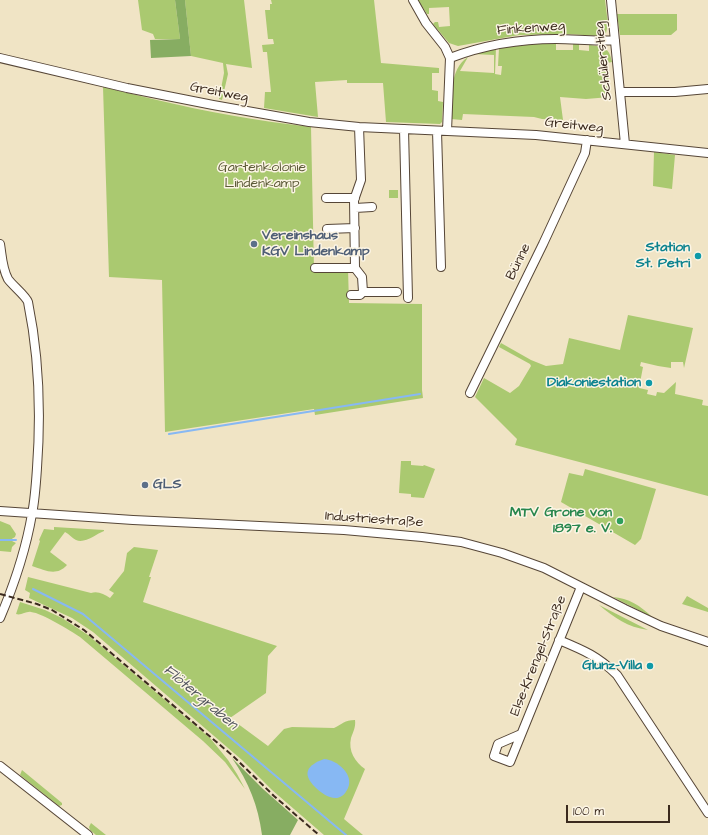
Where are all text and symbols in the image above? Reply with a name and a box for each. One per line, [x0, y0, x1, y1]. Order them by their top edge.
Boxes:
street label: Finkenweg [496, 18, 566, 40]
street label: Schülerstieg [592, 21, 616, 101]
street label: Greitweg [188, 79, 250, 107]
street label: Greitweg [544, 115, 604, 137]
park label: Gartenkolonie Lindenkamp [218, 160, 306, 192]
place label: Vereinshaus KGV Lindenkamp [262, 228, 370, 260]
marker: Vereinshaus KGV Lindenkamp [249, 239, 259, 249]
place label: Station St. Petri [636, 240, 690, 272]
street label: Bünne [503, 241, 535, 283]
marker: Station St. Petri [693, 251, 703, 261]
place label: Diakoniestation [547, 375, 641, 391]
marker: Diakoniestation [644, 378, 654, 388]
place label: GLS [153, 477, 181, 493]
marker: GLS [140, 480, 150, 490]
place label: MTV Grone von 1897 e. V. [510, 505, 612, 538]
street label: Industriestraße [324, 508, 424, 532]
marker: MTV Grone von 1897 e. V. [615, 516, 625, 526]
street label: Else-Krengel-Straße [507, 593, 571, 719]
place label: Glunz-Villa [582, 658, 642, 674]
marker: Glunz-Villa [645, 661, 655, 671]
water label: Flötergraben [159, 662, 241, 734]
scale bar [568, 797, 672, 823]
text: 100 m [573, 803, 604, 820]

